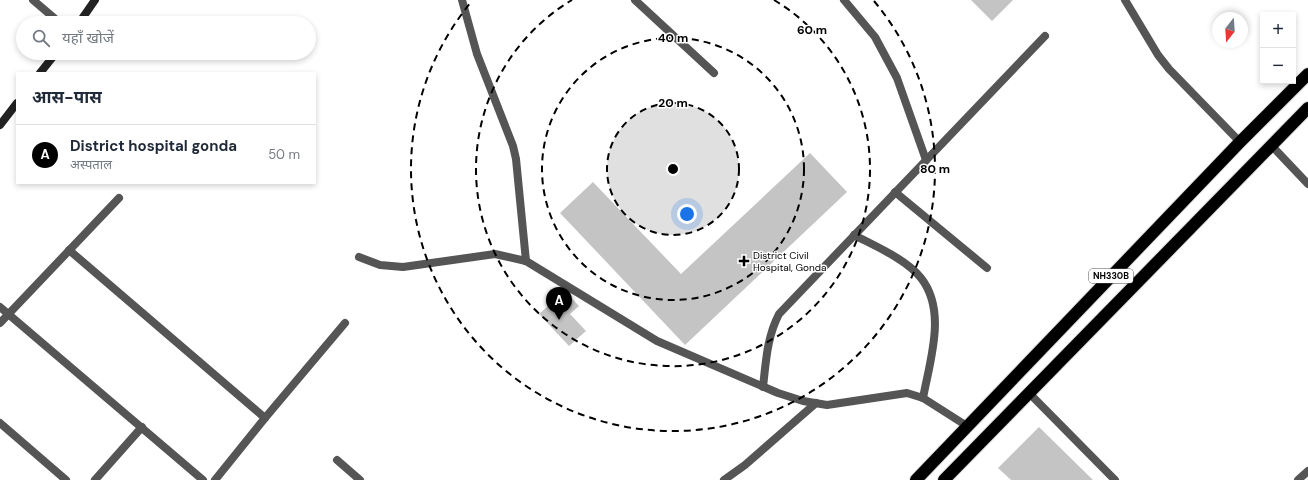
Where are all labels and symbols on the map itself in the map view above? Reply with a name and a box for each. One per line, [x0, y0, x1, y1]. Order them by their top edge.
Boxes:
north arrow [1212, 12, 1248, 48]
text: 60 m [797, 22, 827, 38]
text: 40 m [658, 30, 688, 46]
text: 20 m [658, 95, 688, 111]
text: 80 m [920, 161, 950, 177]
centre of rings [666, 162, 680, 176]
your location [677, 204, 697, 224]
place label: District Civil Hospital, Gonda [753, 249, 826, 274]
marker: District Civil Hospital, Gonda [738, 255, 750, 267]
road number: NH330B [1089, 269, 1133, 283]
pin: A [546, 287, 572, 320]

